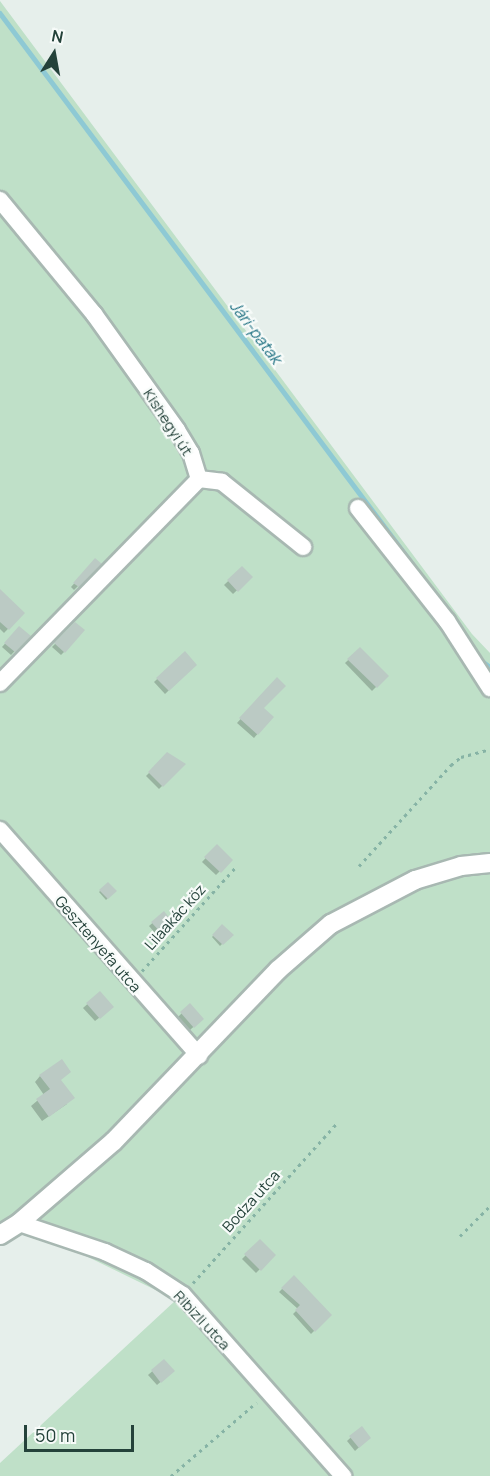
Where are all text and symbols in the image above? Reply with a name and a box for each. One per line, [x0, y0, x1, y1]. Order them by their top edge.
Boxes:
north arrow [24, 24, 84, 84]
text: N [50, 24, 65, 48]
water label: Jári-patak [226, 297, 286, 367]
street label: Kishegyi út [140, 385, 196, 459]
street label: Lilaakác köz [141, 880, 209, 954]
street label: Gesztenyefa utca [51, 892, 145, 996]
street label: Bodza utca [219, 1166, 283, 1236]
street label: Ribizli utca [170, 1287, 234, 1353]
scale bar [27, 1413, 136, 1451]
text: 50 m [35, 1423, 75, 1447]

